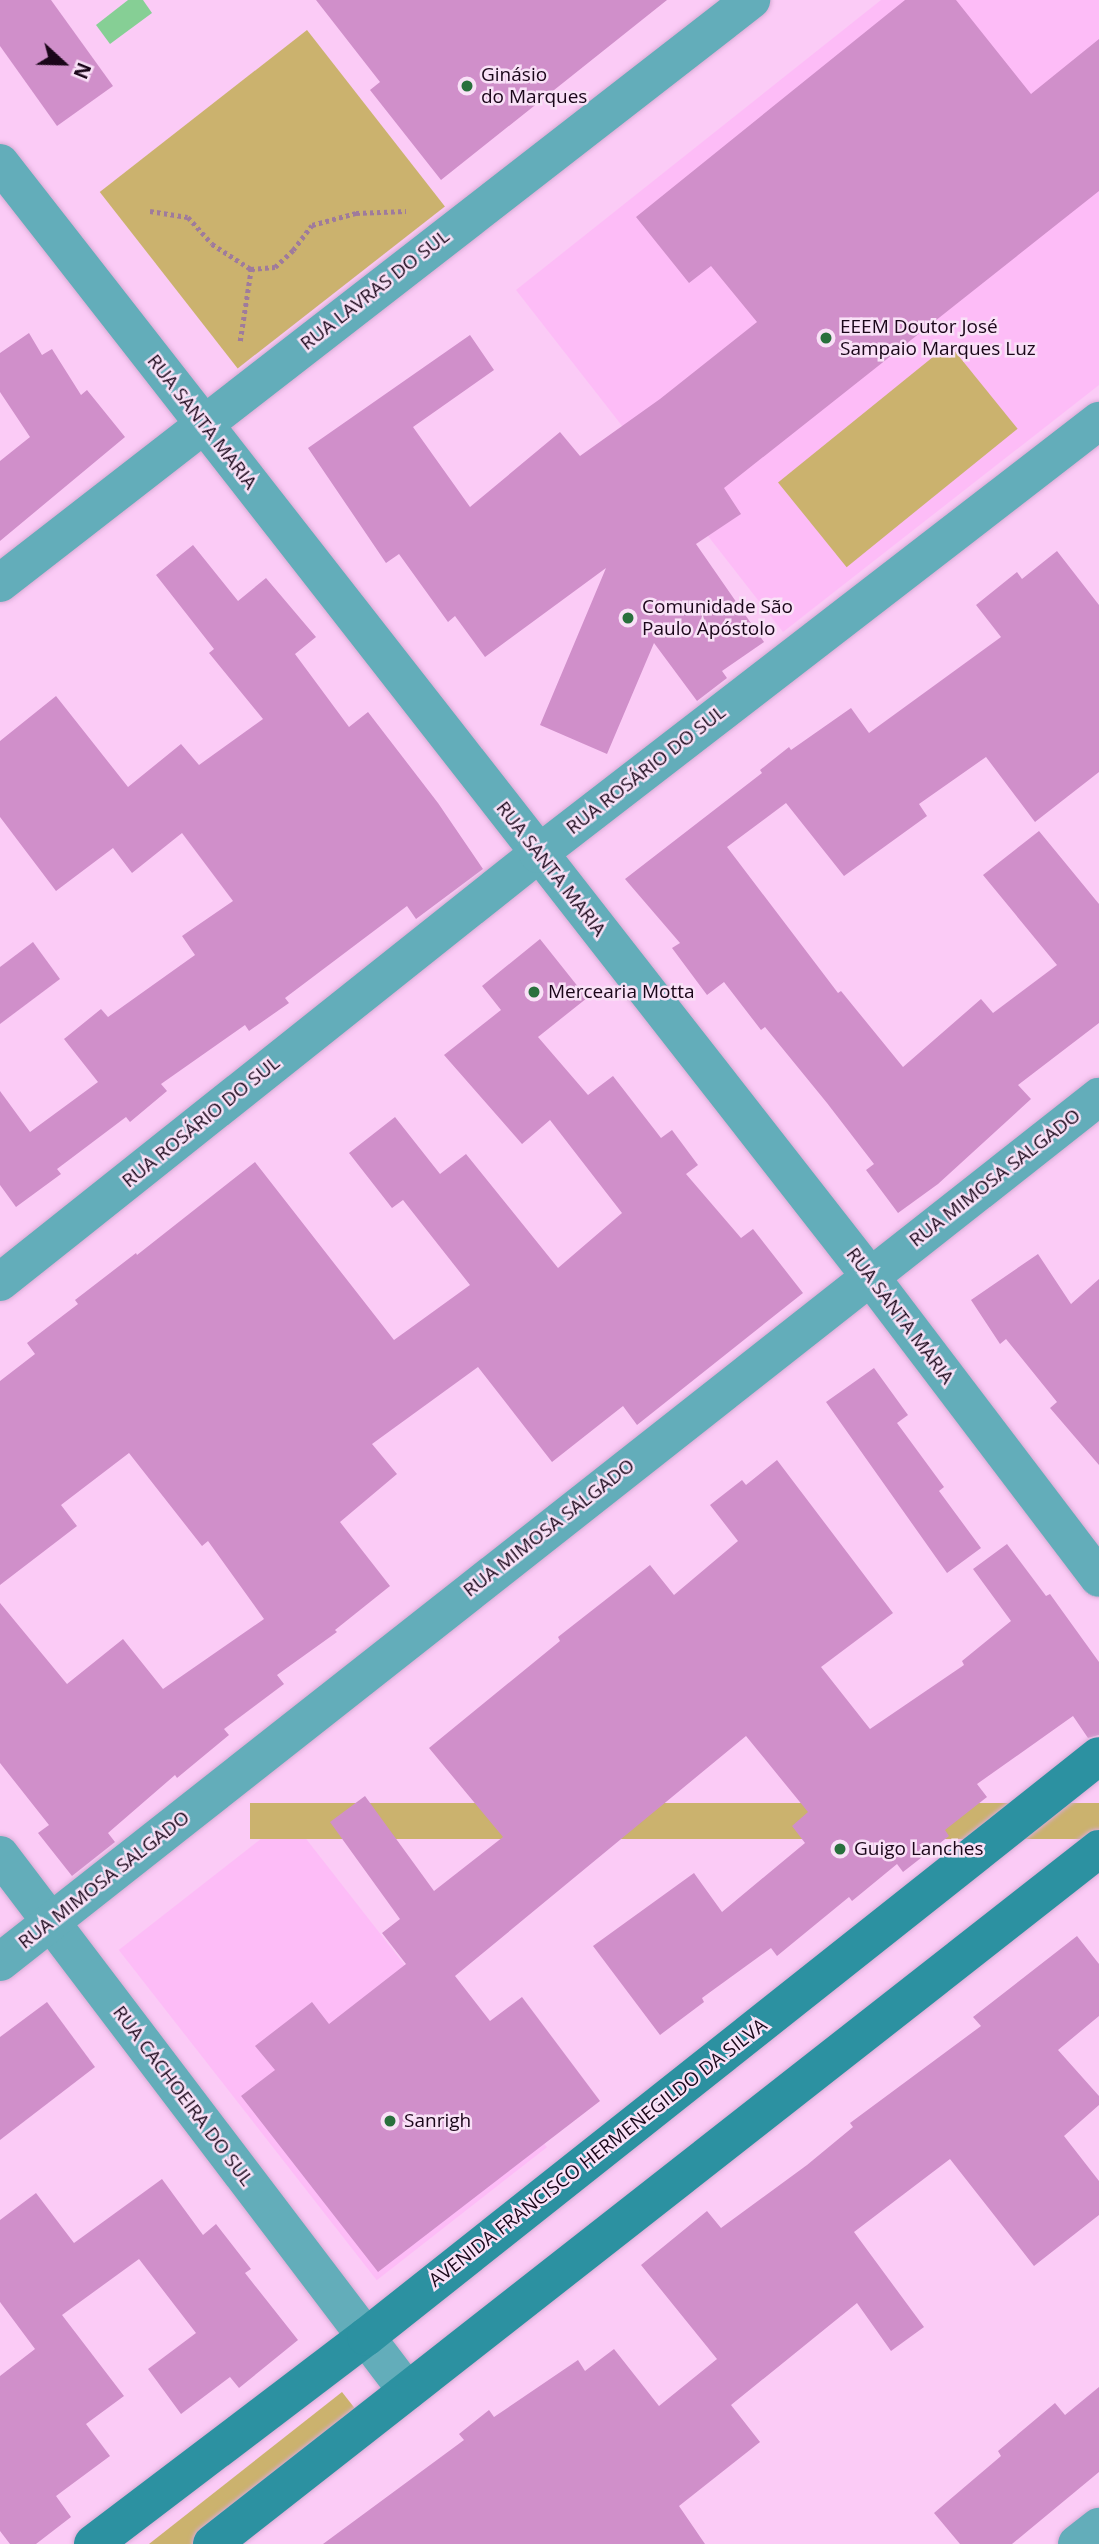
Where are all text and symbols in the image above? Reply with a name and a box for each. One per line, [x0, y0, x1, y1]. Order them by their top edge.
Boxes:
north arrow [28, 28, 98, 98]
text: N [68, 59, 97, 83]
place label: Ginásio do Marques [481, 64, 587, 108]
marker: Ginásio do Marques [459, 78, 475, 94]
street label: RUA LAVRAS DO SUL [296, 225, 454, 355]
place label: EEEM Doutor José Sampaio Marques Luz [840, 316, 1036, 360]
marker: EEEM Doutor José Sampaio Marques Luz [818, 330, 834, 346]
street label: RUA SANTA MARIA [142, 350, 262, 494]
place label: Comunidade São Paulo Apóstolo [642, 596, 793, 640]
marker: Comunidade São Paulo Apóstolo [620, 610, 636, 626]
street label: RUA ROSÁRIO DO SUL [562, 701, 730, 839]
street label: RUA SANTA MARIA [491, 797, 611, 941]
place label: Mercearia Motta [548, 981, 695, 1003]
marker: Mercearia Motta [526, 984, 542, 1000]
street label: RUA ROSÁRIO DO SUL [118, 1051, 284, 1193]
street label: RUA MIMOSA SALGADO [905, 1104, 1085, 1252]
street label: RUA SANTA MARIA [841, 1243, 959, 1389]
street label: RUA MIMOSA SALGADO [459, 1454, 639, 1602]
street label: RUA MIMOSA SALGADO [14, 1806, 194, 1954]
place label: Guigo Lanches [854, 1838, 984, 1860]
marker: Guigo Lanches [832, 1841, 848, 1857]
street label: RUA CACHOEIRA DO SUL [108, 2001, 258, 2191]
street label: AVENIDA FRANCISCO HERMENEGILDO DA SILVA [424, 2014, 772, 2292]
place label: Sanrigh [404, 2110, 471, 2132]
marker: Sanrigh [382, 2113, 398, 2129]

